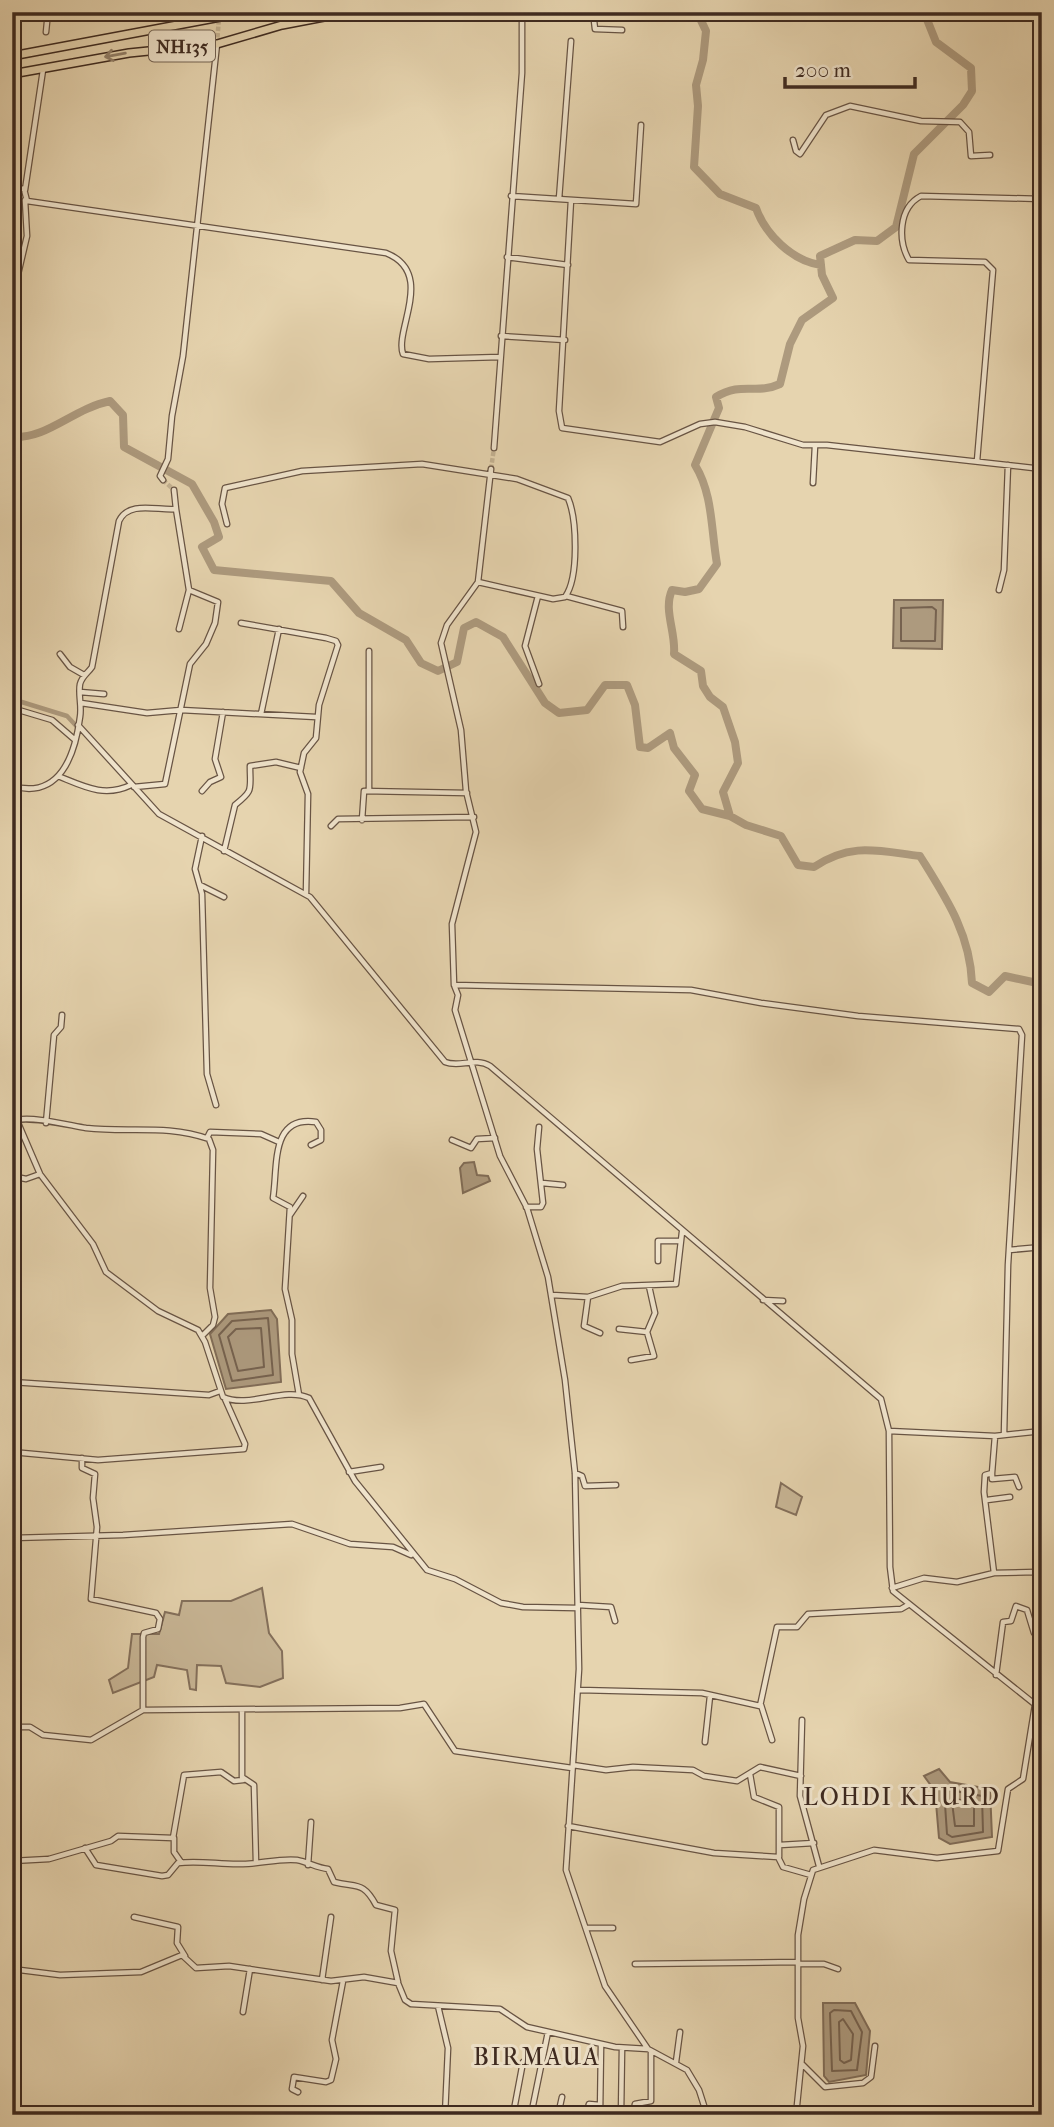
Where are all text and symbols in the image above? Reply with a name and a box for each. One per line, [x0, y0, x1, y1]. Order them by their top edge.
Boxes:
road number: NH135 [149, 30, 215, 61]
scale bar [785, 46, 914, 90]
one-way arrow [104, 49, 127, 62]
text: 200 m [795, 58, 851, 82]
district label: LOHDI KHURD [803, 1783, 1001, 1811]
district label: BIRMAUA [473, 2043, 601, 2071]

